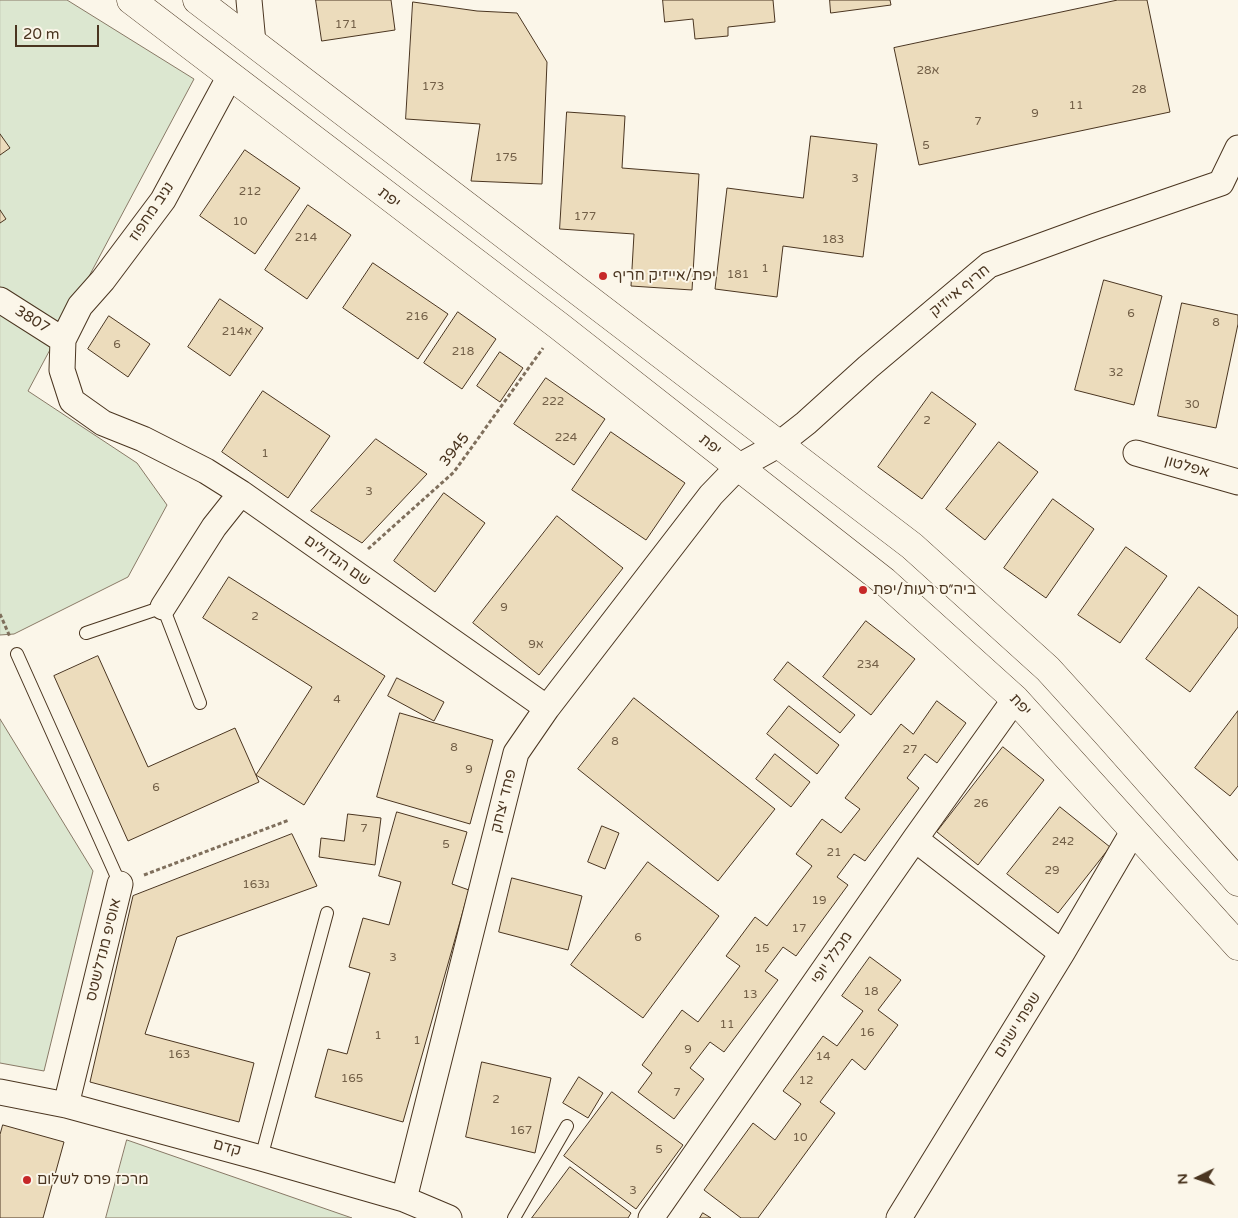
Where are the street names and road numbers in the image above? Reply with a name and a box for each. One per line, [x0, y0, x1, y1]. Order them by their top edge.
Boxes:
street label: נגיב מחפוז [126, 179, 178, 245]
street label: יפת [374, 184, 404, 212]
street label: חריף אייזיק [926, 261, 994, 321]
street label: 3807 [11, 302, 53, 338]
street label: 3945 [436, 430, 474, 470]
street label: יפת [695, 431, 725, 459]
street label: אפלטון [1162, 452, 1212, 482]
street label: שם הגדולים [300, 532, 374, 590]
street label: יפת [1005, 690, 1035, 720]
street label: פחד יצחק [487, 767, 521, 835]
street label: אוסיפ מנדלשטס [82, 897, 126, 1003]
street label: מכלל יופי [807, 928, 857, 988]
street label: שפתי ישנים [991, 989, 1045, 1061]
street label: קדם [211, 1136, 243, 1160]

